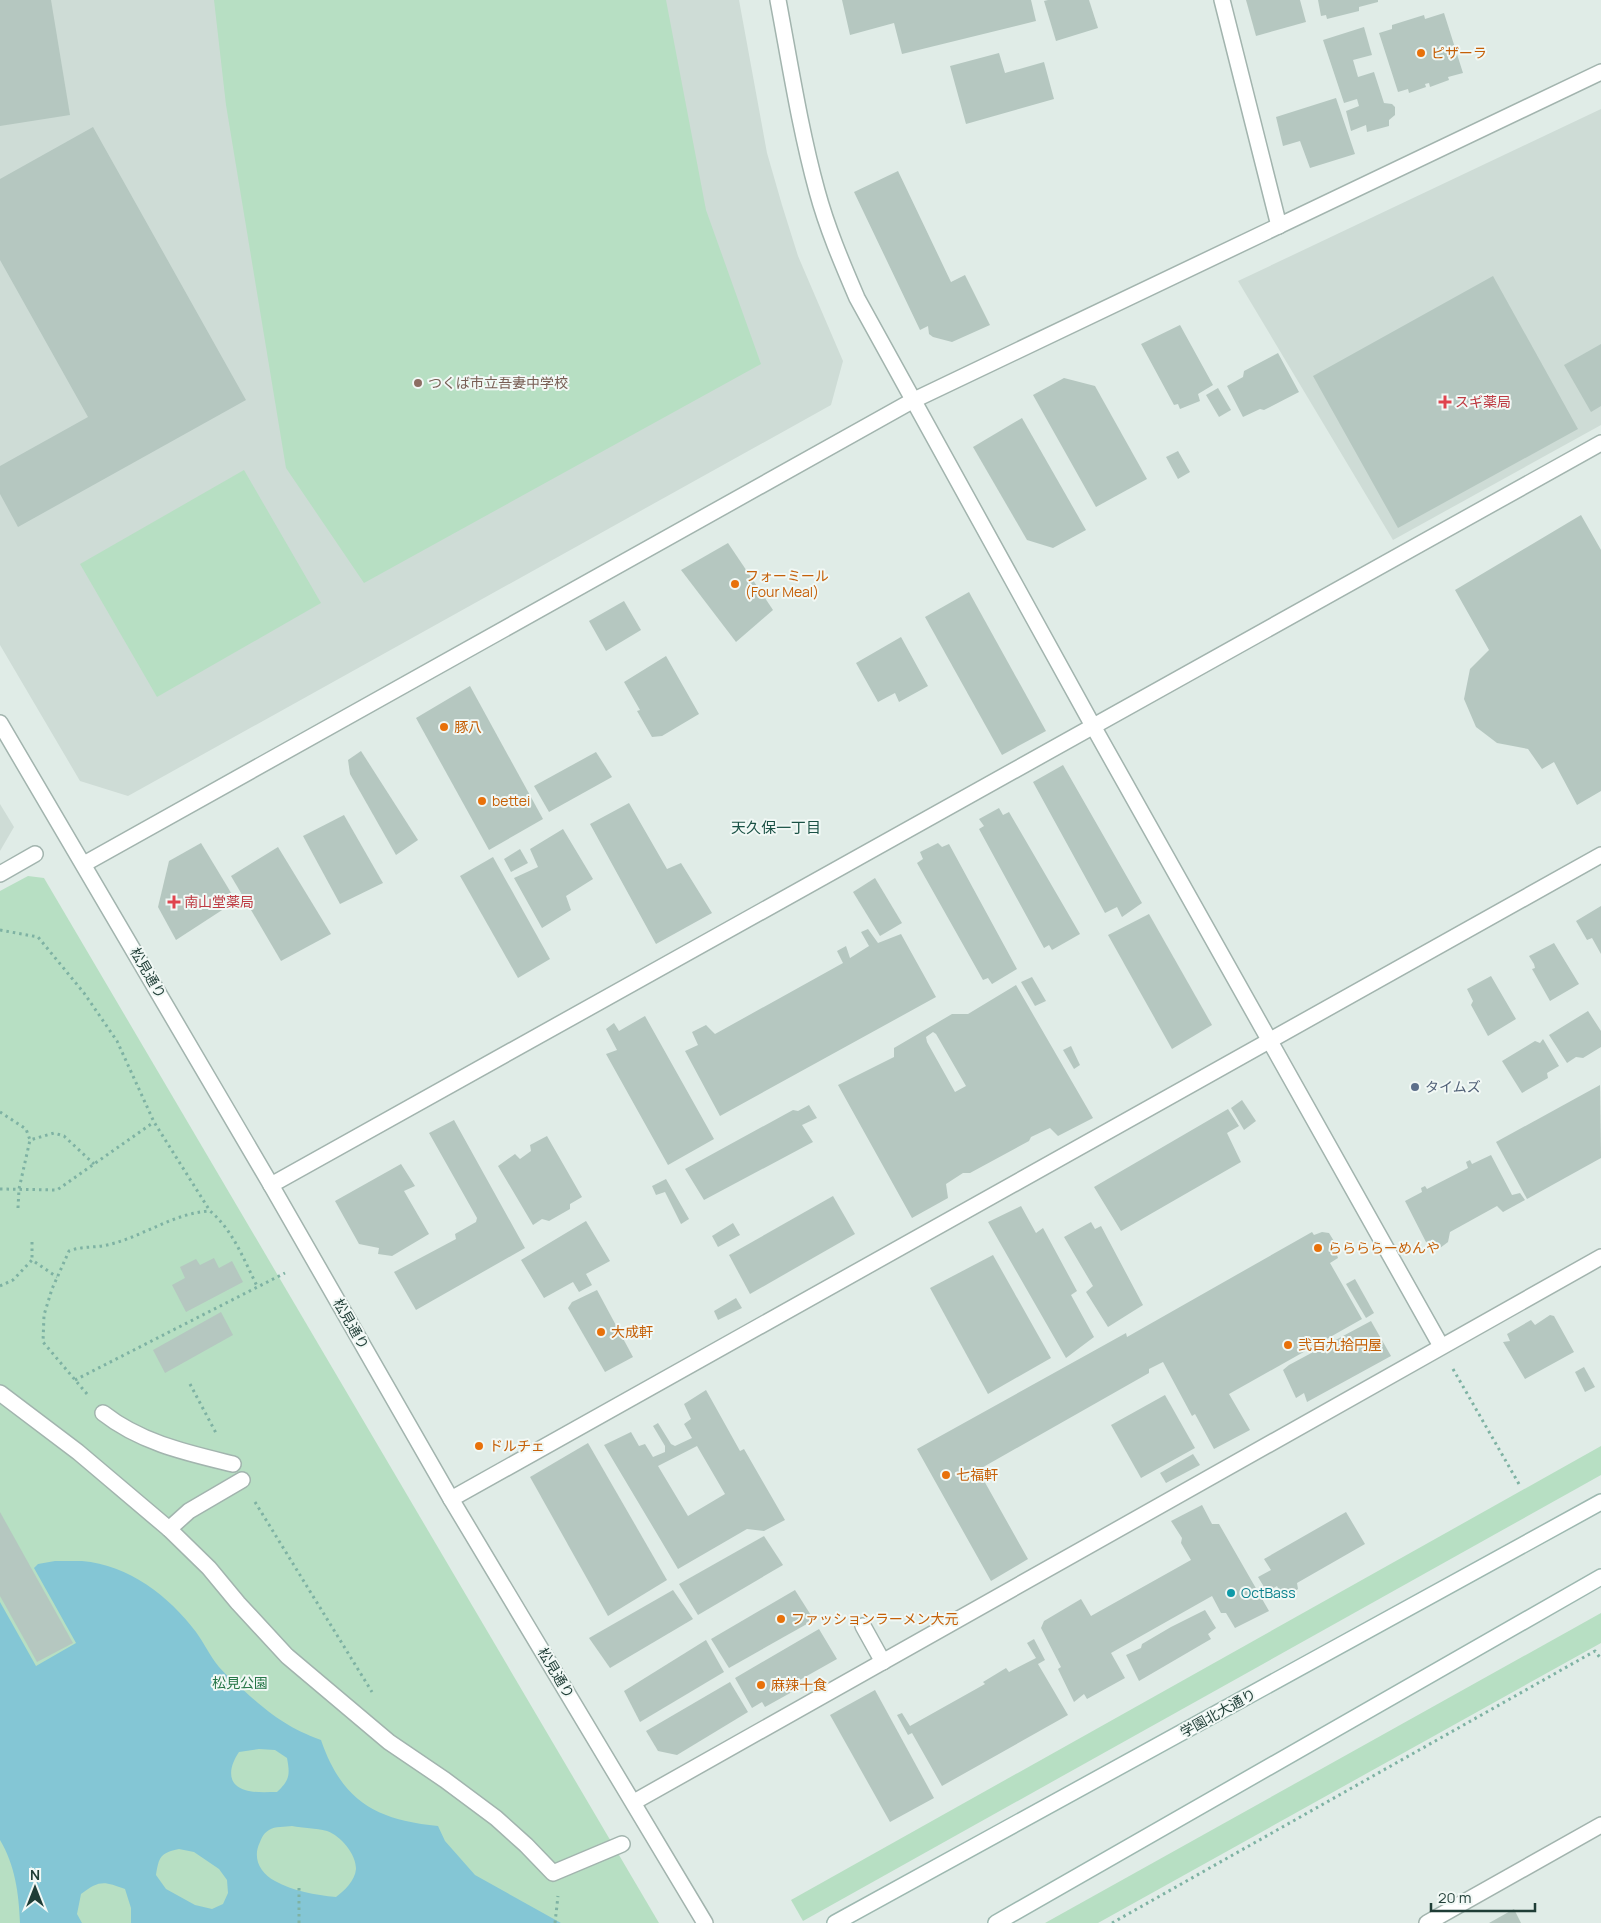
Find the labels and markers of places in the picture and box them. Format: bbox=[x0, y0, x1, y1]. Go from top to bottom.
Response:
place label: ピザーラ bbox=[1431, 43, 1487, 62]
marker: ピザーラ bbox=[1415, 47, 1427, 59]
place label: つくば市立吾妻中学校 bbox=[428, 373, 568, 392]
marker: つくば市立吾妻中学校 bbox=[412, 377, 424, 389]
place label: スギ薬局 bbox=[1455, 392, 1511, 411]
marker: スギ薬局 bbox=[1439, 396, 1451, 408]
place label: フォーミール (Four Meal) bbox=[745, 566, 829, 601]
marker: フォーミール (Four Meal) bbox=[729, 578, 741, 590]
place label: 豚八 bbox=[454, 717, 482, 736]
marker: 豚八 bbox=[438, 721, 450, 733]
place label: bettei bbox=[492, 791, 530, 810]
marker: bettei bbox=[476, 795, 488, 807]
place label: 南山堂薬局 bbox=[184, 892, 254, 911]
marker: 南山堂薬局 bbox=[168, 896, 180, 908]
place label: タイムズ bbox=[1425, 1077, 1481, 1096]
marker: タイムズ bbox=[1409, 1081, 1421, 1093]
place label: ららららーめんや bbox=[1328, 1238, 1440, 1257]
marker: ららららーめんや bbox=[1312, 1242, 1324, 1254]
place label: 大成軒 bbox=[611, 1322, 653, 1341]
marker: 大成軒 bbox=[595, 1326, 607, 1338]
place label: 弐百九拾円屋 bbox=[1298, 1335, 1382, 1354]
marker: 弐百九拾円屋 bbox=[1282, 1339, 1294, 1351]
place label: ドルチェ bbox=[489, 1436, 545, 1455]
marker: ドルチェ bbox=[473, 1440, 485, 1452]
place label: 七福軒 bbox=[956, 1465, 998, 1484]
marker: 七福軒 bbox=[940, 1469, 952, 1481]
place label: OctBass bbox=[1241, 1583, 1296, 1602]
marker: OctBass bbox=[1225, 1587, 1237, 1599]
place label: ファッションラーメン大元 bbox=[791, 1609, 958, 1628]
marker: ファッションラーメン大元 bbox=[775, 1613, 787, 1625]
place label: 麻辣十食 bbox=[771, 1675, 827, 1694]
marker: 麻辣十食 bbox=[755, 1679, 767, 1691]

